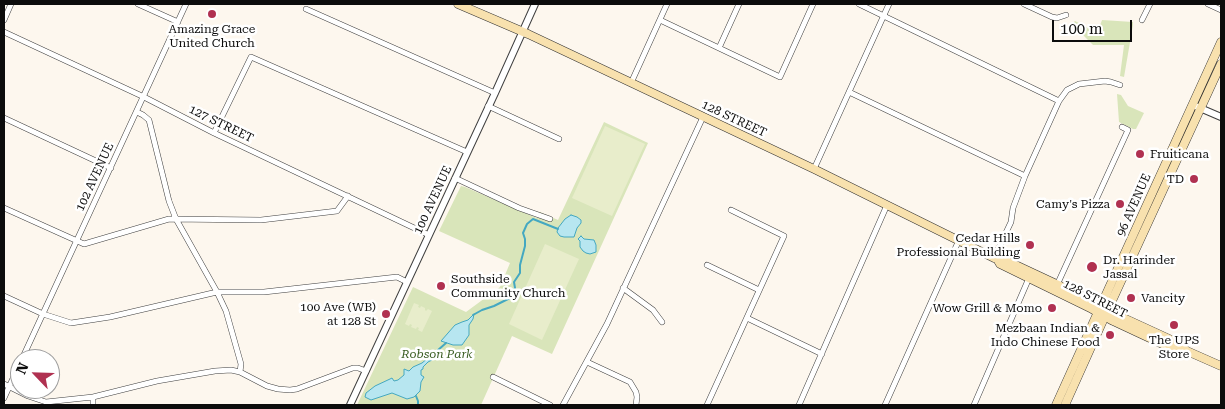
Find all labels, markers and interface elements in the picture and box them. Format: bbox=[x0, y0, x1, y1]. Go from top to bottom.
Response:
marker: Amazing Grace United Church bbox=[206, 8, 218, 20]
scale bar bbox=[1055, 10, 1135, 42]
text: 100 m bbox=[1060, 20, 1103, 38]
place label: Amazing Grace United Church bbox=[169, 22, 255, 50]
street label: 128 STREET bbox=[699, 98, 769, 140]
street label: 127 STREET bbox=[186, 102, 256, 146]
street label: 102 AVENUE bbox=[73, 140, 117, 214]
place label: Fruiticana bbox=[1150, 147, 1209, 161]
marker: Fruiticana bbox=[1134, 148, 1146, 160]
street label: 100 AVENUE bbox=[411, 163, 455, 237]
street label: 96 AVENUE bbox=[1114, 171, 1154, 239]
place label: TD bbox=[1167, 172, 1184, 186]
marker: TD bbox=[1188, 173, 1200, 185]
place label: Camy's Pizza bbox=[1036, 197, 1110, 211]
marker: Camy's Pizza bbox=[1114, 198, 1126, 210]
place label: Cedar Hills Professional Building bbox=[896, 231, 1020, 259]
marker: Cedar Hills Professional Building bbox=[1024, 239, 1036, 251]
place label: Dr. Harinder Jassal bbox=[1103, 253, 1175, 281]
marker: Dr. Harinder Jassal bbox=[1085, 260, 1099, 274]
place label: Southside Community Church bbox=[451, 272, 566, 300]
street label: 128 STREET bbox=[1060, 277, 1130, 321]
marker: Southside Community Church bbox=[435, 280, 447, 292]
place label: Vancity bbox=[1141, 291, 1185, 305]
marker: Vancity bbox=[1125, 292, 1137, 304]
place label: 100 Ave (WB) at 128 St bbox=[300, 300, 376, 328]
place label: Wow Grill & Momo bbox=[933, 301, 1042, 315]
marker: Wow Grill & Momo bbox=[1046, 302, 1058, 314]
marker: 100 Ave (WB) at 128 St bbox=[380, 308, 392, 320]
marker: The UPS Store bbox=[1168, 319, 1180, 331]
place label: Mezbaan Indian & Indo Chinese Food bbox=[991, 321, 1100, 349]
marker: Mezbaan Indian & Indo Chinese Food bbox=[1104, 329, 1116, 341]
place label: The UPS Store bbox=[1149, 333, 1199, 361]
park label: Robson Park bbox=[401, 347, 473, 361]
north arrow bbox=[10, 349, 60, 399]
text: N bbox=[13, 360, 32, 376]

